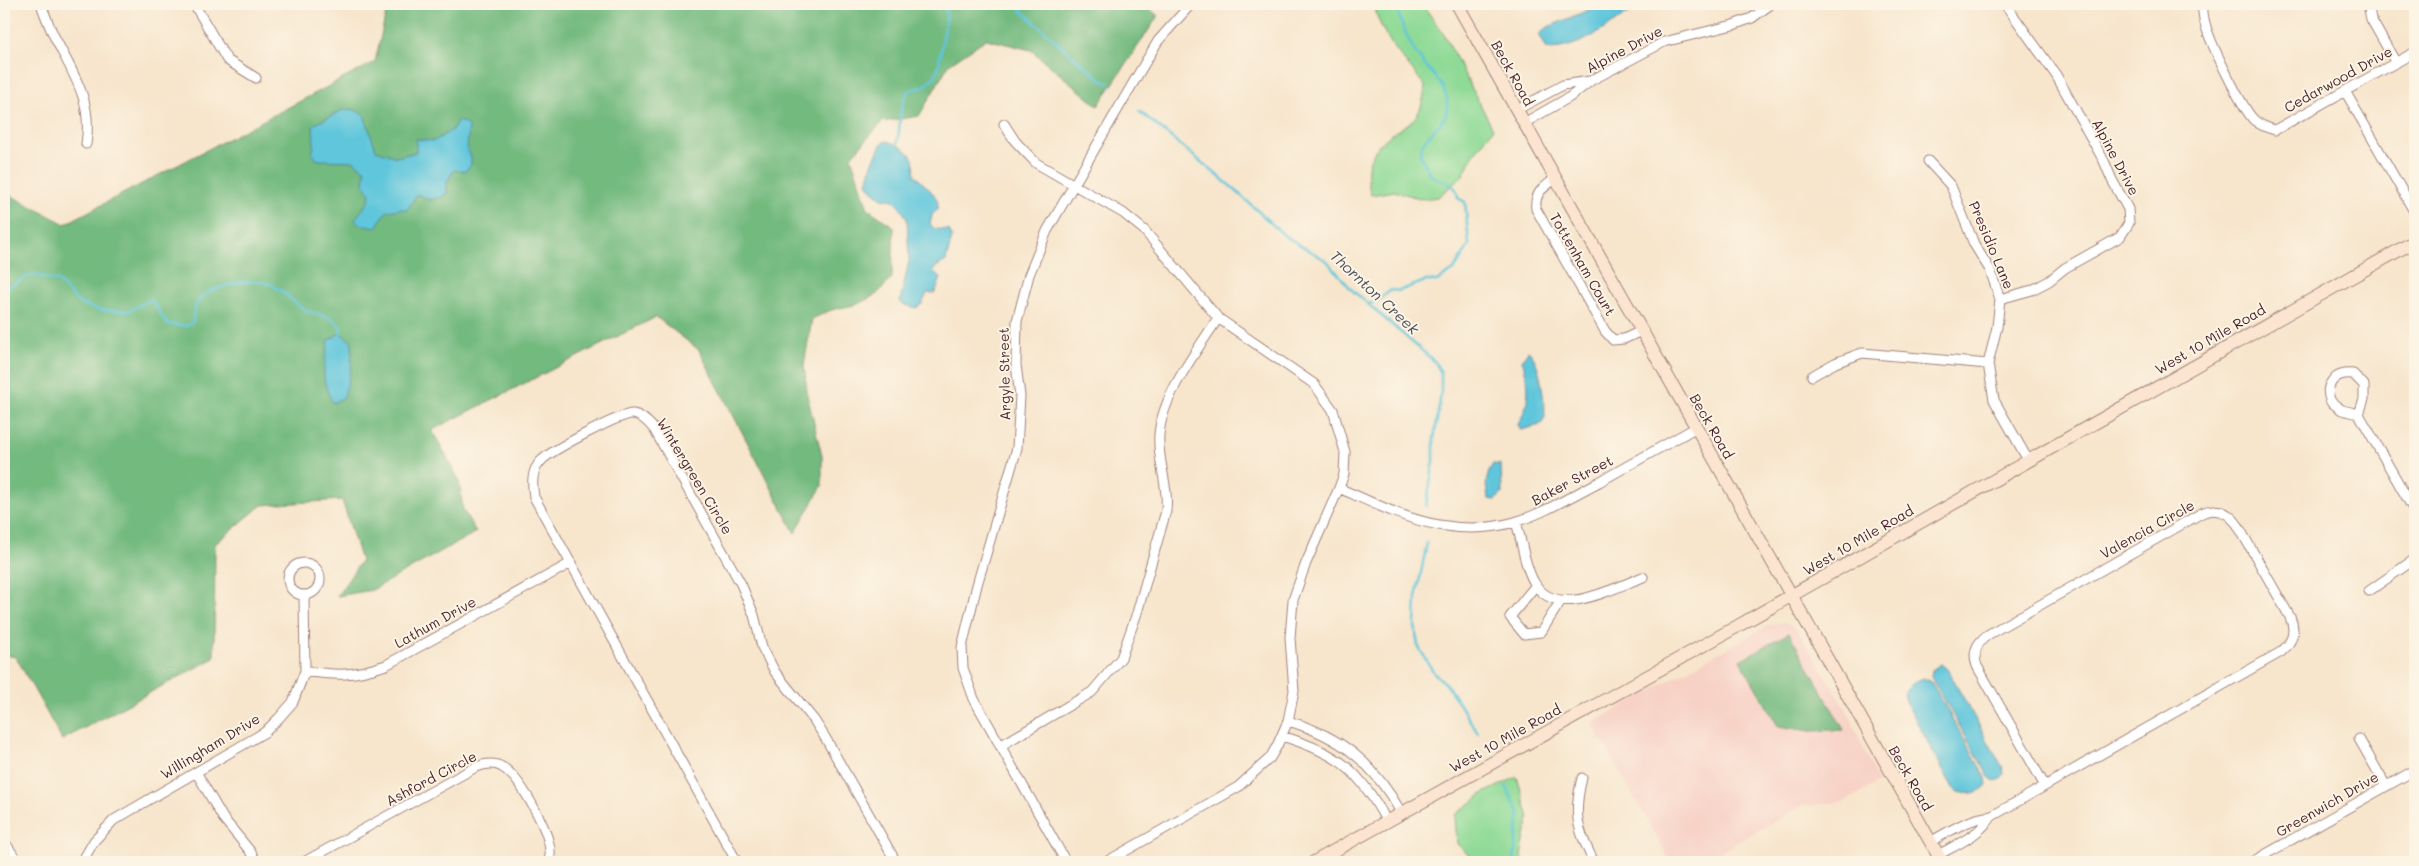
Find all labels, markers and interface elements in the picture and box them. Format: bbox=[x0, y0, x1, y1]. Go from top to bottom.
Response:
street label: Alpine Drive bbox=[1582, 21, 1666, 77]
street label: Beck Road bbox=[1487, 37, 1539, 109]
street label: Cedarwood Drive bbox=[2280, 41, 2396, 117]
street label: Alpine Drive bbox=[2088, 115, 2144, 199]
street label: Presidio Lane bbox=[1965, 198, 2019, 292]
street label: Tottenham Court bbox=[1546, 209, 1620, 319]
water label: Thornton Creek bbox=[1326, 245, 1425, 339]
street label: West 10 Mile Road bbox=[2151, 300, 2269, 378]
street label: Argyle Street bbox=[994, 327, 1014, 421]
street label: Beck Road bbox=[1686, 390, 1738, 462]
street label: Wintergreen Circle bbox=[653, 414, 737, 538]
street label: Baker Street bbox=[1528, 451, 1616, 509]
street label: Valencia Circle bbox=[2096, 495, 2198, 563]
street label: West 10 Mile Road bbox=[1799, 501, 1917, 579]
street label: Lathum Drive bbox=[391, 592, 479, 652]
street label: West 10 Mile Road bbox=[1446, 699, 1564, 777]
street label: Willingham Drive bbox=[157, 709, 263, 783]
street label: Beck Road bbox=[1885, 742, 1937, 814]
street label: Ashford Circle bbox=[382, 746, 480, 810]
street label: Greenwich Drive bbox=[2272, 767, 2382, 841]

